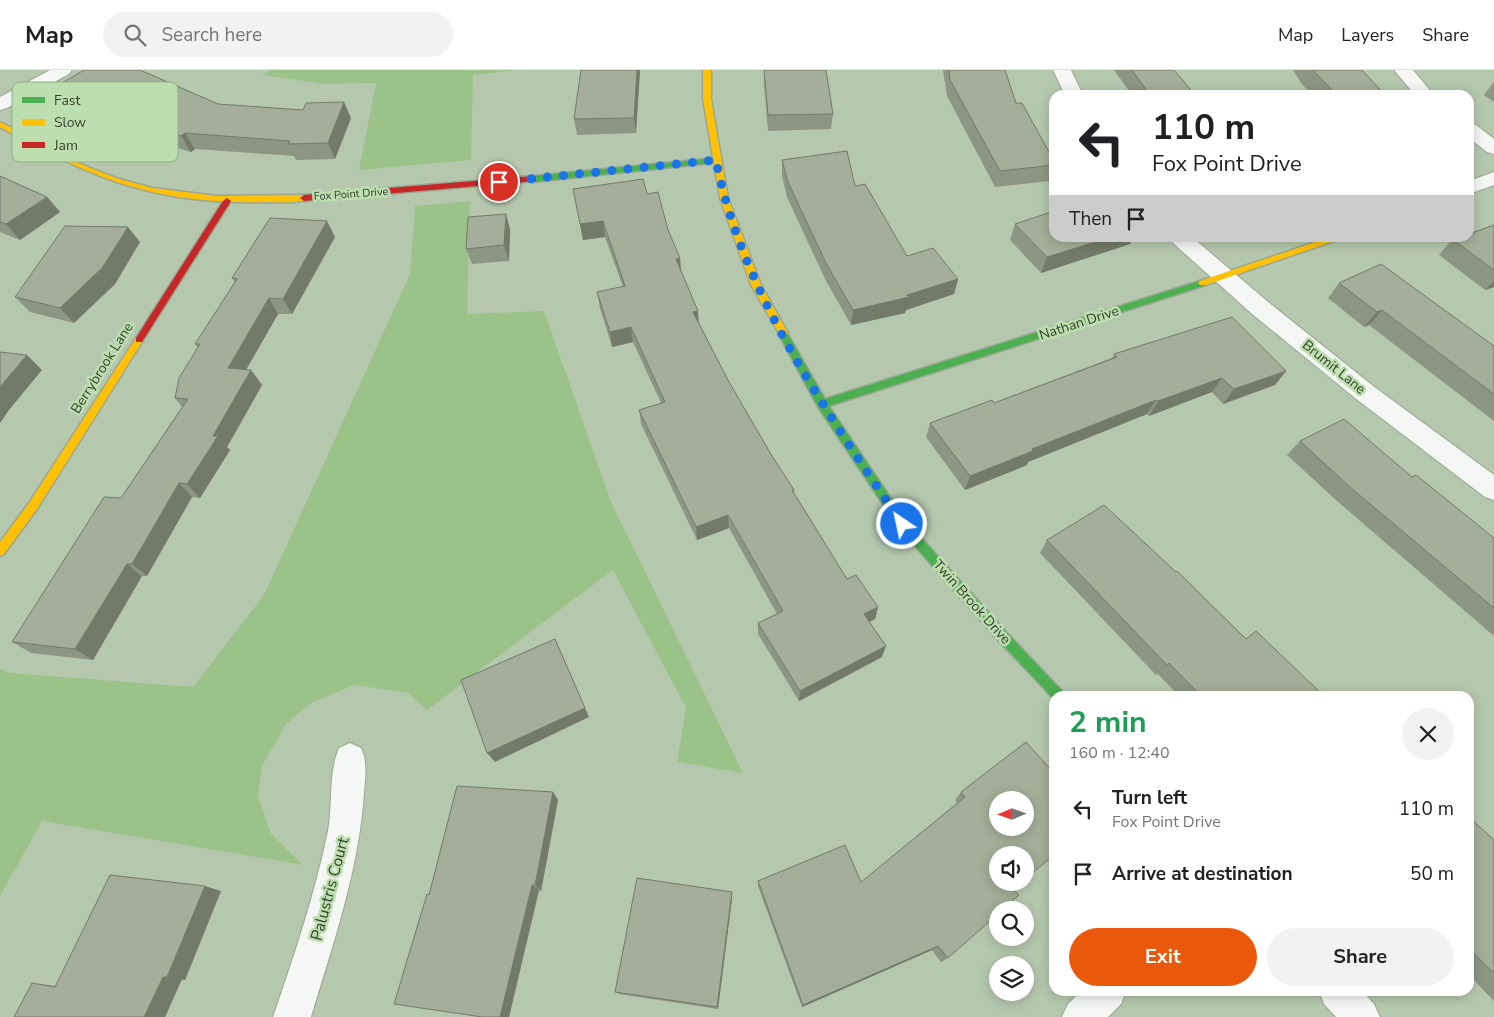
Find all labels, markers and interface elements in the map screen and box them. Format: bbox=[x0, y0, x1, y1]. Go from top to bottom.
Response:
search box bbox=[103, 12, 453, 57]
text: Map bbox=[25, 19, 73, 51]
icon: search bbox=[121, 21, 149, 49]
text: Search here bbox=[161, 22, 262, 48]
text: Map bbox=[1278, 23, 1313, 47]
text: Layers bbox=[1341, 23, 1394, 47]
text: Share bbox=[1422, 23, 1469, 47]
legend bbox=[12, 82, 178, 162]
text: Fast bbox=[54, 91, 80, 110]
text: 110 m bbox=[1152, 104, 1255, 151]
icon: left bbox=[1069, 110, 1134, 175]
text: Slow bbox=[54, 113, 86, 132]
text: Jam bbox=[53, 136, 78, 155]
text: Fox Point Drive bbox=[1152, 149, 1302, 179]
pin bbox=[478, 161, 520, 203]
icon: arrive bbox=[485, 168, 513, 196]
street label: Fox Point Drive bbox=[313, 184, 389, 204]
icon: arrive bbox=[1122, 205, 1150, 233]
text: Then bbox=[1069, 206, 1112, 232]
street label: Nathan Drive bbox=[1037, 301, 1121, 345]
street label: Berrybrook Lane bbox=[66, 319, 138, 417]
street label: Brumit Lane bbox=[1298, 336, 1370, 398]
position arrow bbox=[875, 497, 927, 549]
street label: Twin Brook Drive bbox=[929, 556, 1015, 648]
text: 2 min bbox=[1069, 702, 1147, 743]
button: close bbox=[1402, 708, 1454, 760]
text: 160 m · 12:40 bbox=[1069, 742, 1170, 764]
text: Turn left bbox=[1112, 785, 1187, 811]
north arrow bbox=[989, 791, 1034, 836]
map controls bbox=[989, 791, 1034, 1001]
icon: left bbox=[1069, 795, 1097, 823]
text: 110 m bbox=[1399, 796, 1454, 822]
text: Fox Point Drive bbox=[1112, 811, 1221, 833]
street label: Palustris Court bbox=[306, 834, 354, 943]
button: sound bbox=[989, 846, 1034, 891]
icon: arrive bbox=[1069, 860, 1097, 888]
text: Arrive at destination bbox=[1112, 861, 1293, 887]
text: 50 m bbox=[1410, 861, 1454, 887]
button: search bbox=[989, 901, 1034, 946]
button: Exit bbox=[1069, 928, 1257, 986]
button: Share bbox=[1267, 928, 1454, 986]
button: layers bbox=[989, 956, 1034, 1001]

